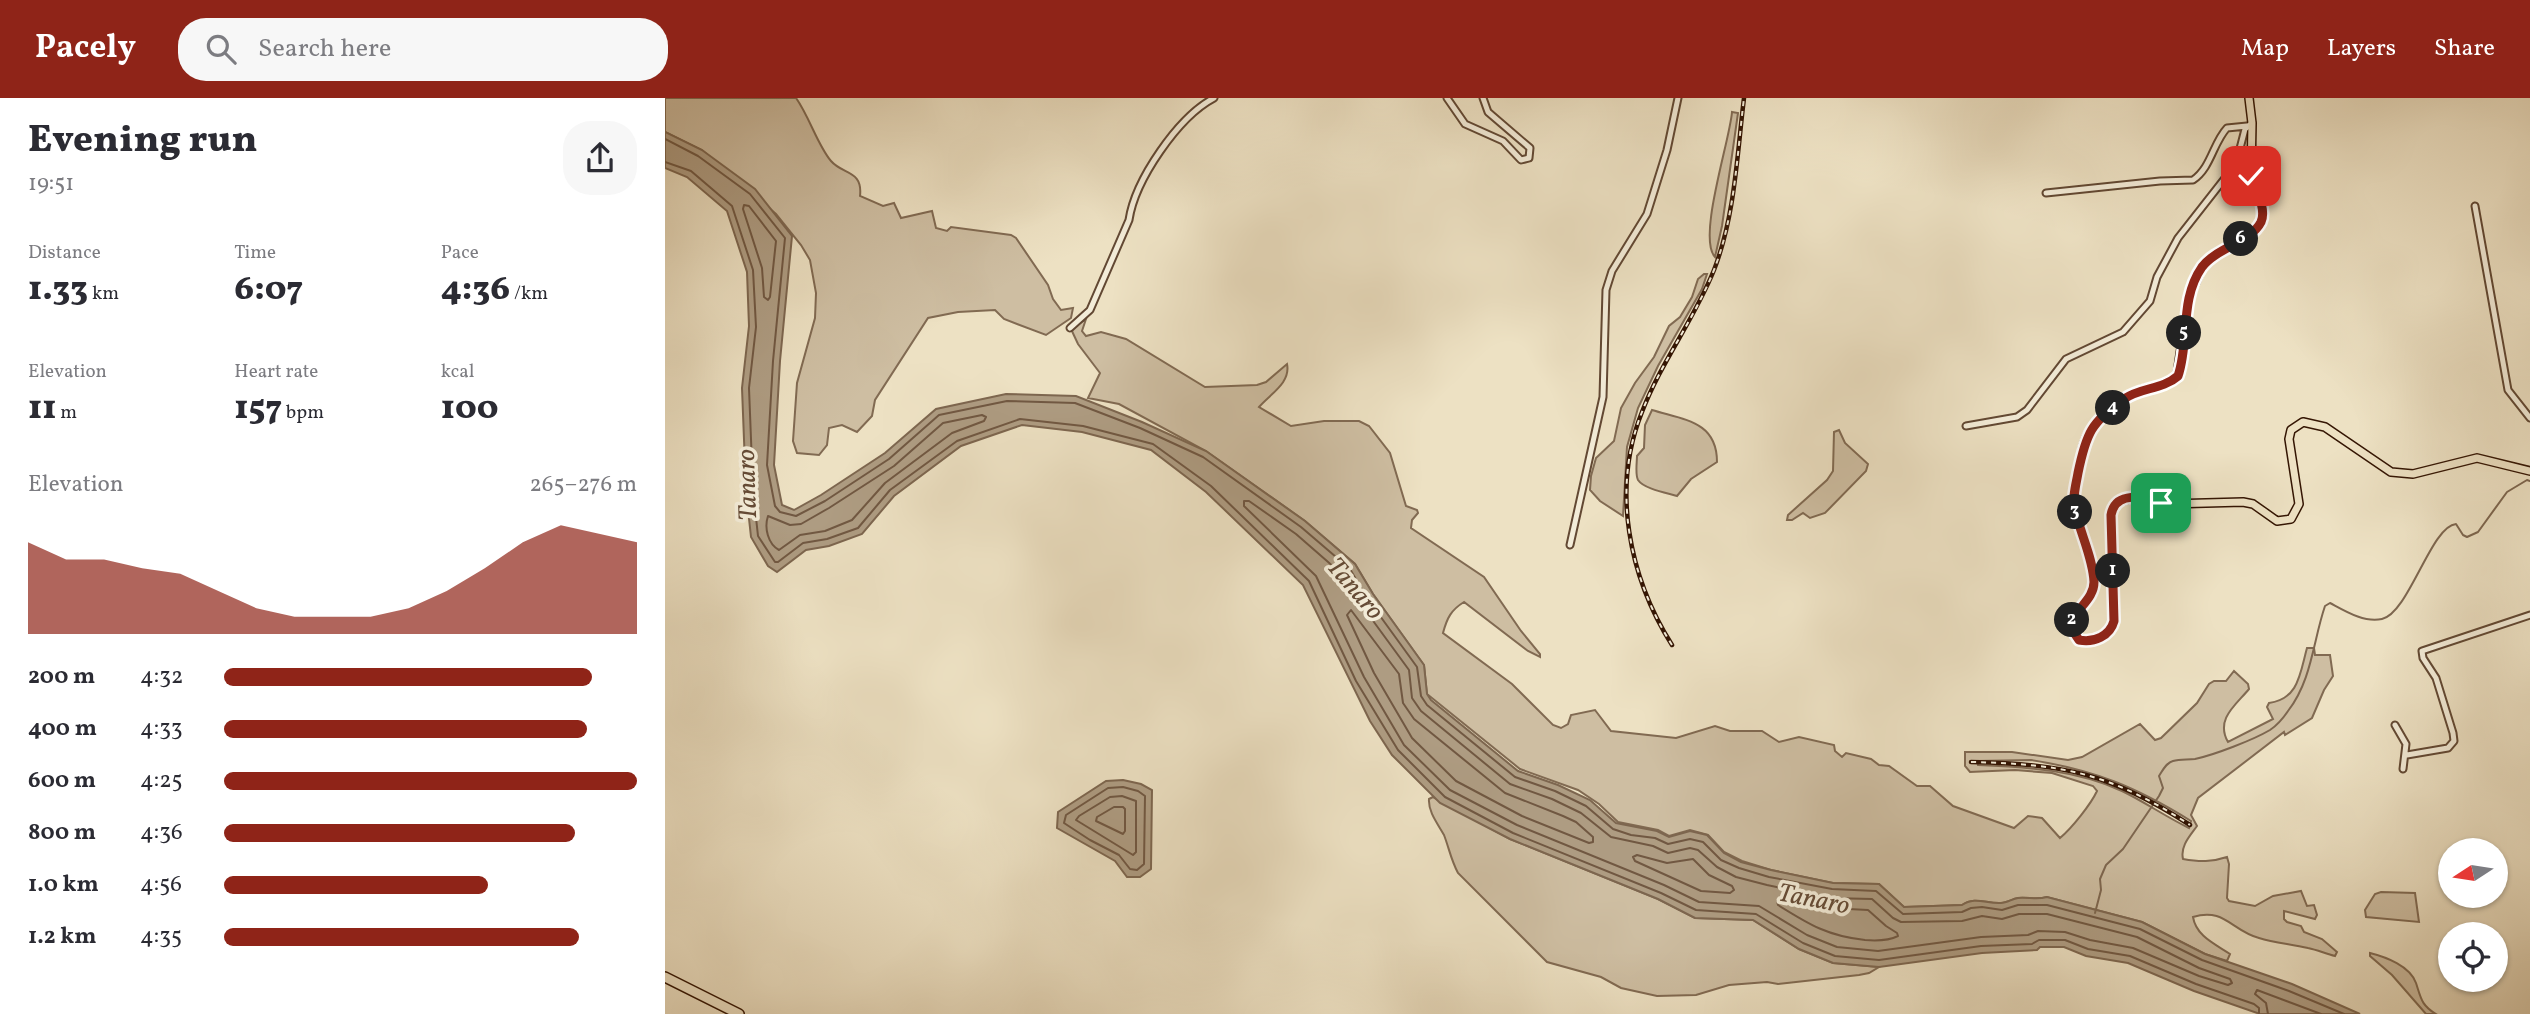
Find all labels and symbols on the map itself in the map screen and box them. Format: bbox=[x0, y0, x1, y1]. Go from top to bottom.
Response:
pin bbox=[2221, 146, 2281, 206]
pin: 6 bbox=[2223, 222, 2259, 256]
pin: 5 bbox=[2167, 316, 2201, 350]
pin: 4 bbox=[2095, 390, 2131, 426]
water label: Tanaro bbox=[729, 448, 767, 521]
pin bbox=[2131, 473, 2191, 533]
pin: 3 bbox=[2057, 494, 2093, 530]
water label: Tanaro bbox=[1317, 550, 1392, 628]
pin: 1 bbox=[2095, 554, 2131, 588]
pin: 2 bbox=[2055, 602, 2089, 638]
north arrow bbox=[2438, 838, 2508, 908]
water label: Tanaro bbox=[1775, 875, 1852, 925]

